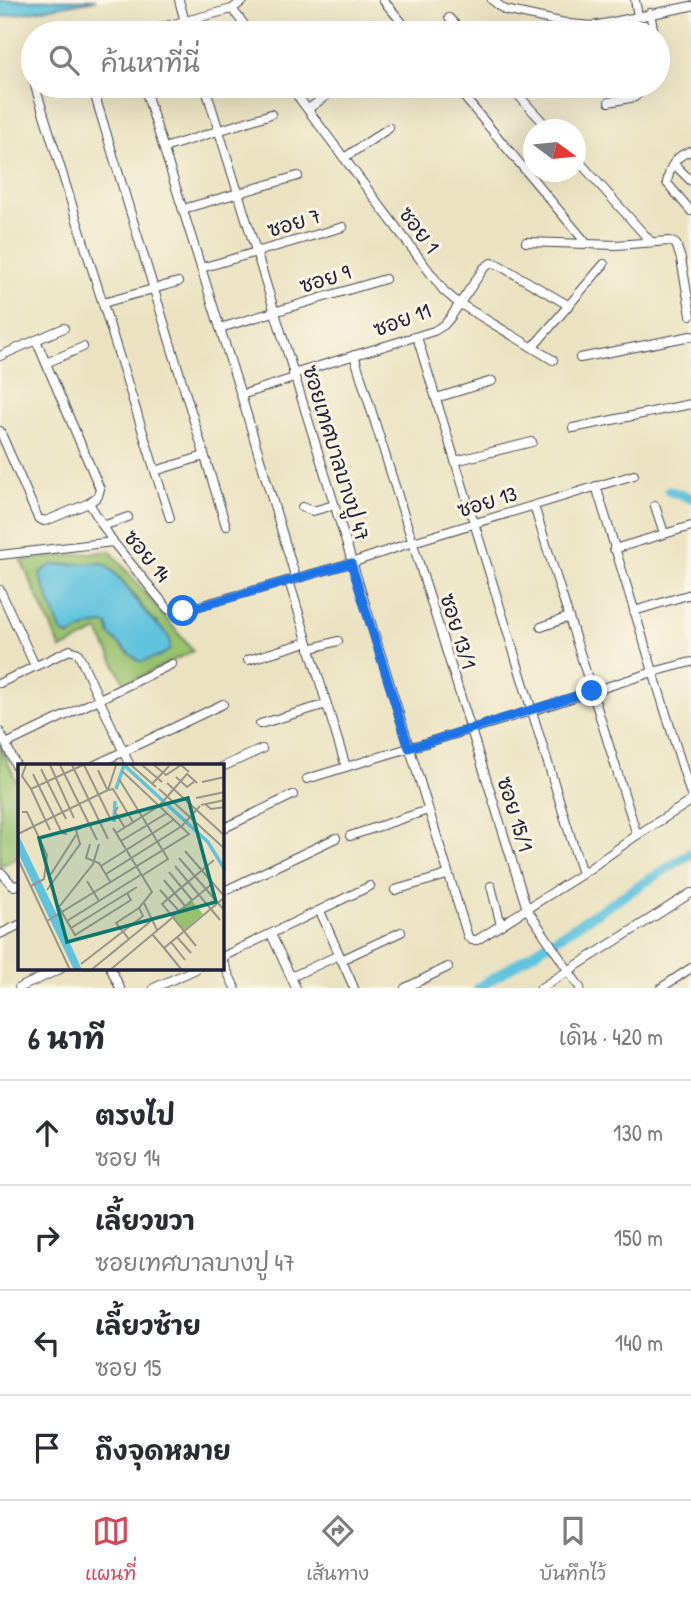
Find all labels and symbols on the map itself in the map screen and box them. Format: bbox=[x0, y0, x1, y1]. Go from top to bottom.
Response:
north arrow bbox=[523, 119, 586, 182]
street label: ซอย 1 bbox=[392, 200, 447, 259]
street label: ซอย 7 bbox=[264, 201, 324, 244]
street label: ซอย 9 bbox=[296, 257, 354, 300]
street label: ซอย 11 bbox=[369, 296, 435, 343]
street label: ซอยเทศบาลบางปู 47 bbox=[294, 362, 377, 545]
street label: ซอย 13 bbox=[453, 479, 520, 524]
street label: ซอย 14 bbox=[117, 523, 177, 588]
street label: ซอย 13/1 bbox=[433, 590, 484, 672]
route start bbox=[167, 595, 198, 626]
route end bbox=[576, 675, 607, 706]
inset map bbox=[18, 764, 224, 970]
street label: ซอย 15/1 bbox=[490, 773, 541, 855]

